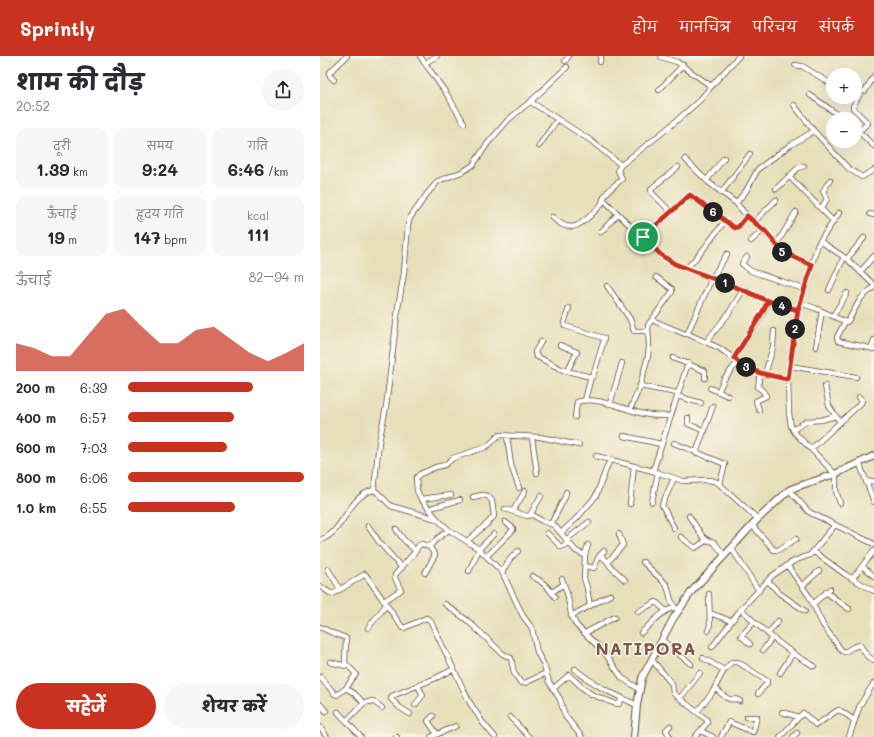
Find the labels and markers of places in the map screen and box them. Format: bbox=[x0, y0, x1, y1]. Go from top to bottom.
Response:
pin: 6 bbox=[703, 202, 723, 222]
pin bbox=[626, 220, 660, 254]
pin: 5 bbox=[772, 242, 792, 262]
pin: 1 bbox=[715, 273, 735, 293]
pin: 4 bbox=[772, 296, 792, 316]
pin: 2 bbox=[785, 319, 805, 339]
pin: 3 bbox=[736, 357, 756, 377]

